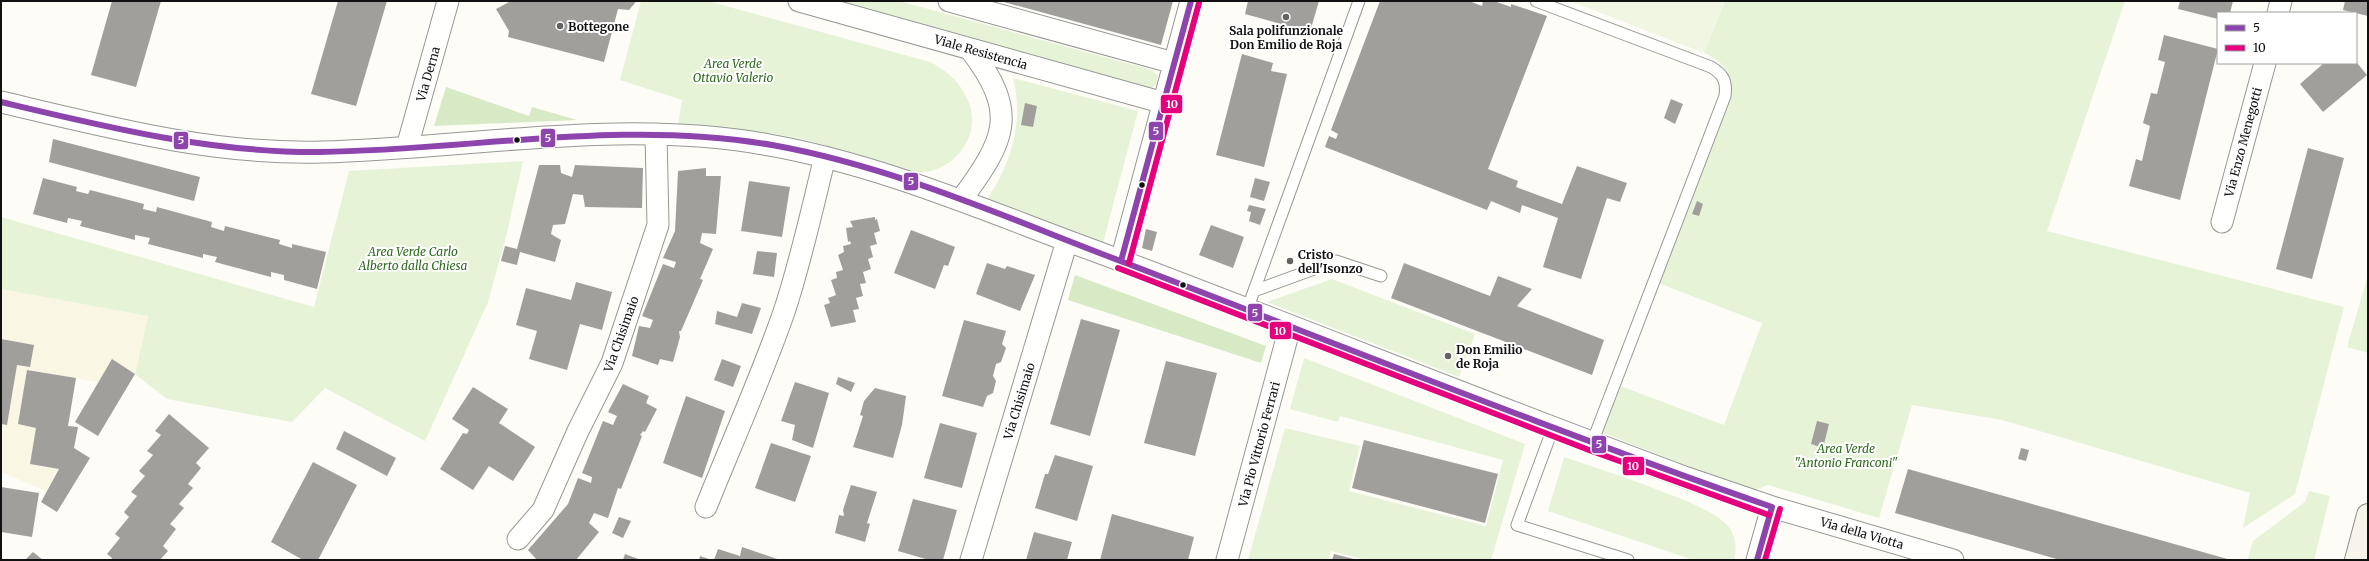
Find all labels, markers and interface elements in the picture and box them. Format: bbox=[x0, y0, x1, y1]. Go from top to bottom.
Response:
marker: Sala polifunzionale Don Emilio de Roja bbox=[1281, 12, 1291, 22]
legend bbox=[2217, 12, 2357, 64]
place label: Bottegone bbox=[568, 19, 630, 34]
text: 5 bbox=[2253, 20, 2260, 35]
marker: Bottegone bbox=[555, 21, 565, 31]
place label: Sala polifunzionale Don Emilio de Roja bbox=[1229, 23, 1344, 52]
street label: Viale Resistencia bbox=[932, 31, 1030, 73]
text: 10 bbox=[2253, 40, 2266, 55]
street label: Via Derna bbox=[413, 44, 443, 104]
park label: Area Verde Ottavio Valerio bbox=[693, 56, 773, 85]
street label: Via Enzo Menegotti bbox=[2221, 85, 2265, 199]
line badge: 10 bbox=[1160, 94, 1183, 114]
text: 10 bbox=[1166, 97, 1178, 111]
line badge: 5 bbox=[1148, 121, 1164, 141]
text: 5 bbox=[1153, 124, 1159, 138]
line badge: 5 bbox=[540, 128, 556, 148]
line badge: 5 bbox=[173, 131, 189, 150]
text: 5 bbox=[545, 131, 551, 145]
text: 5 bbox=[178, 133, 184, 147]
unlabelled marker bbox=[512, 135, 522, 145]
line badge: 5 bbox=[903, 172, 919, 191]
text: 5 bbox=[908, 174, 914, 188]
unlabelled marker bbox=[1137, 180, 1147, 190]
park label: Area Verde Carlo Alberto dalla Chiesa bbox=[358, 244, 468, 273]
place label: Cristo dell'Isonzo bbox=[1298, 247, 1363, 276]
marker: Cristo dell'Isonzo bbox=[1285, 256, 1295, 266]
unlabelled marker bbox=[1178, 280, 1188, 290]
street label: Via Chisimaio bbox=[600, 294, 642, 375]
line badge: 5 bbox=[1247, 303, 1263, 322]
text: 5 bbox=[1252, 306, 1258, 320]
line badge: 10 bbox=[1269, 321, 1292, 340]
text: 10 bbox=[1274, 324, 1286, 338]
place label: Don Emilio de Roja bbox=[1456, 342, 1523, 371]
marker: Don Emilio de Roja bbox=[1443, 351, 1453, 361]
street label: Via Chisimaio bbox=[1000, 361, 1038, 442]
street label: Via Pio Vittorio Ferrari bbox=[1235, 380, 1283, 509]
line badge: 5 bbox=[1591, 435, 1607, 454]
text: 5 bbox=[1596, 437, 1602, 451]
park label: Area Verde "Antonio Franconi" bbox=[1794, 441, 1898, 470]
line badge: 10 bbox=[1622, 456, 1645, 476]
text: 10 bbox=[1627, 459, 1639, 473]
street label: Via della Viotta bbox=[1818, 514, 1906, 552]

